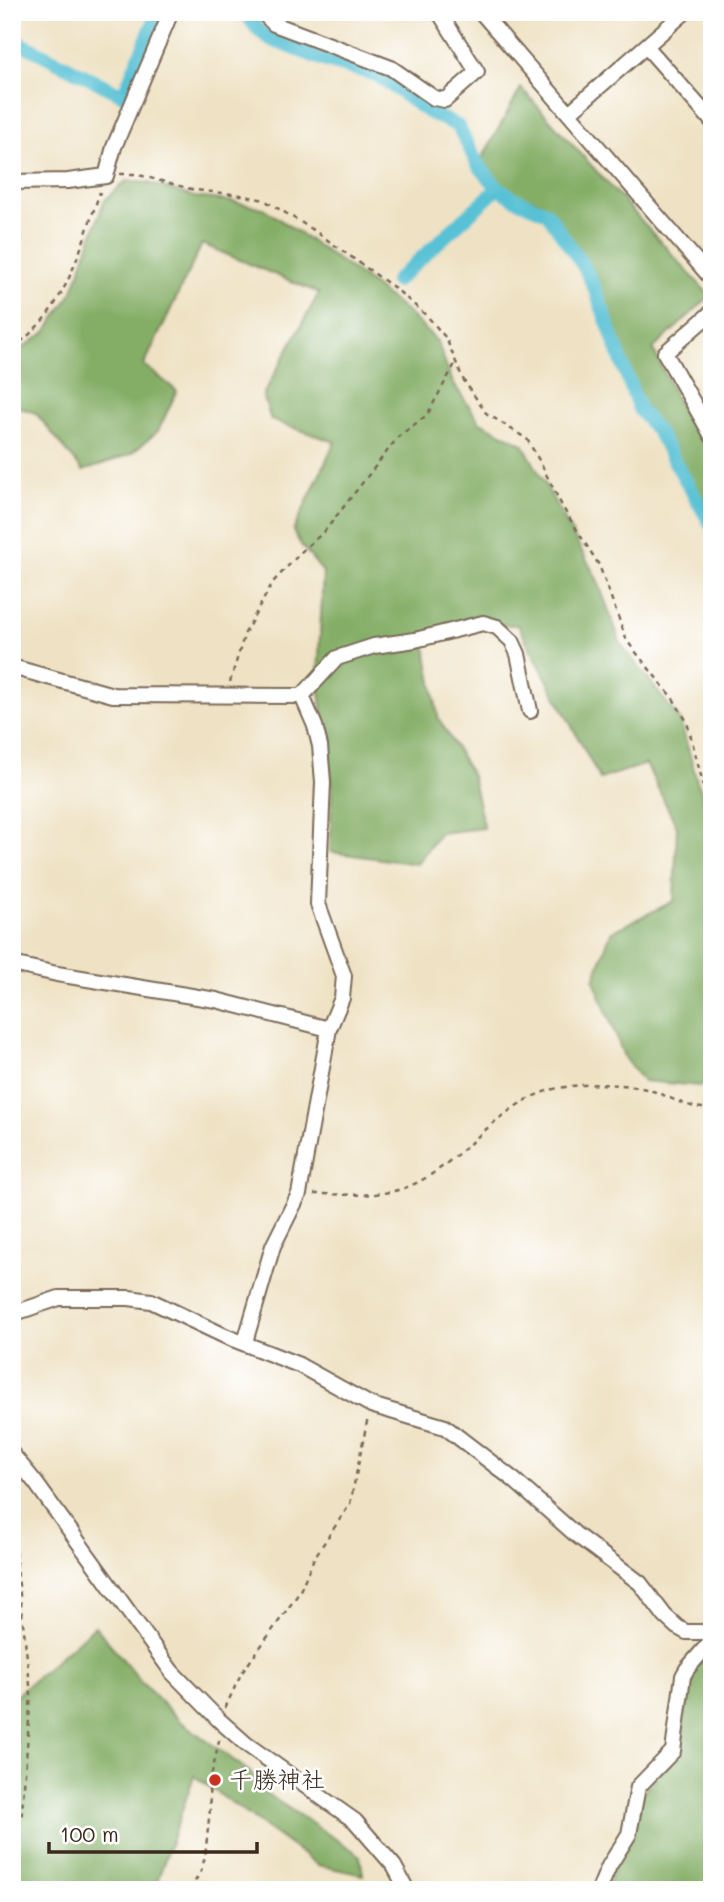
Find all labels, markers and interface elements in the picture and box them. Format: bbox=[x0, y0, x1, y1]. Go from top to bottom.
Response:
place label: 千勝神社 bbox=[229, 1763, 325, 1794]
marker: 千勝神社 bbox=[207, 1772, 223, 1788]
scale bar bbox=[49, 1811, 257, 1855]
text: 100 m bbox=[60, 1820, 119, 1847]

